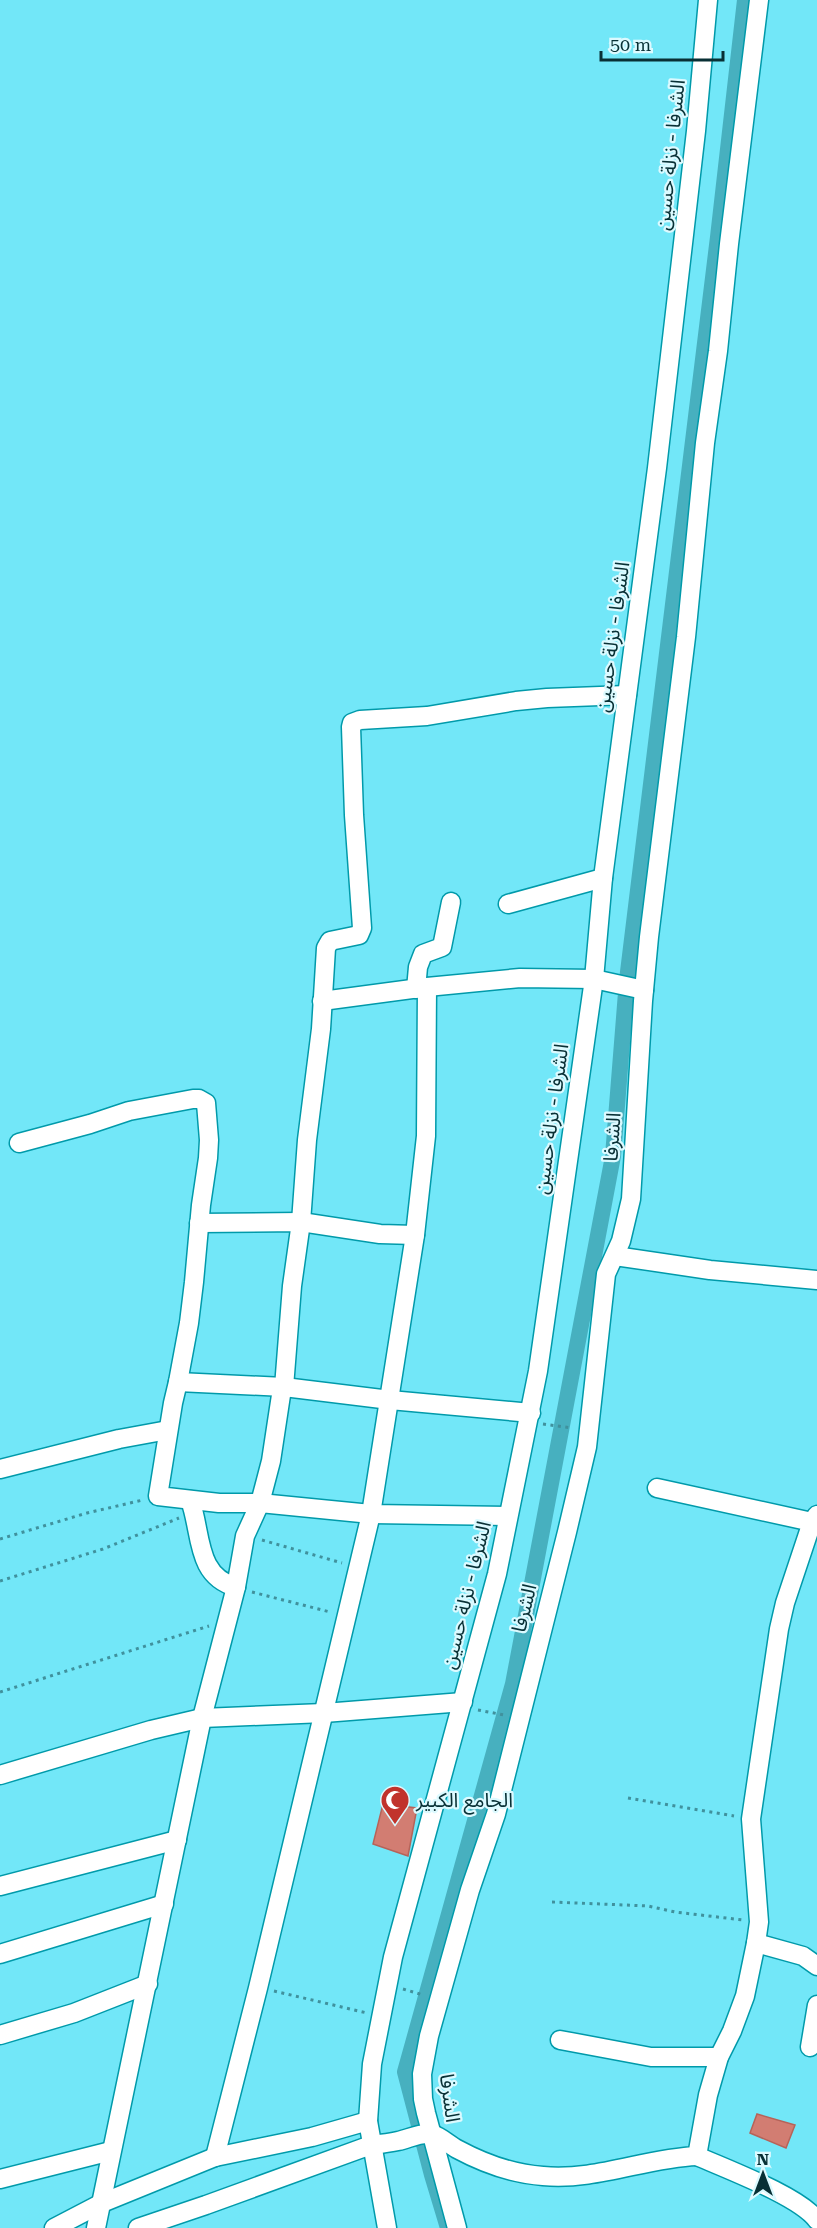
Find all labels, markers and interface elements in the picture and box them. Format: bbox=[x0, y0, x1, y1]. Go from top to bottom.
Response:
scale bar bbox=[601, 24, 722, 62]
text: 50 m bbox=[610, 34, 651, 55]
street label: الشرفا - نزلة حسين bbox=[650, 78, 690, 232]
street label: الشرفا - نزلة حسين bbox=[590, 560, 634, 714]
street label: الشرفا - نزلة حسين bbox=[529, 1042, 573, 1196]
street label: الشرفا bbox=[598, 1112, 626, 1162]
street label: الشرفا - نزلة حسين bbox=[436, 1519, 496, 1671]
street label: الشرفا bbox=[506, 1581, 542, 1635]
mosque icon: الجامع الكبير bbox=[379, 1784, 411, 1826]
place label: الجامع الكبير bbox=[415, 1788, 513, 1815]
street label: الشرفا bbox=[435, 2072, 465, 2124]
north arrow bbox=[733, 2144, 793, 2204]
text: N bbox=[757, 2150, 769, 2169]

